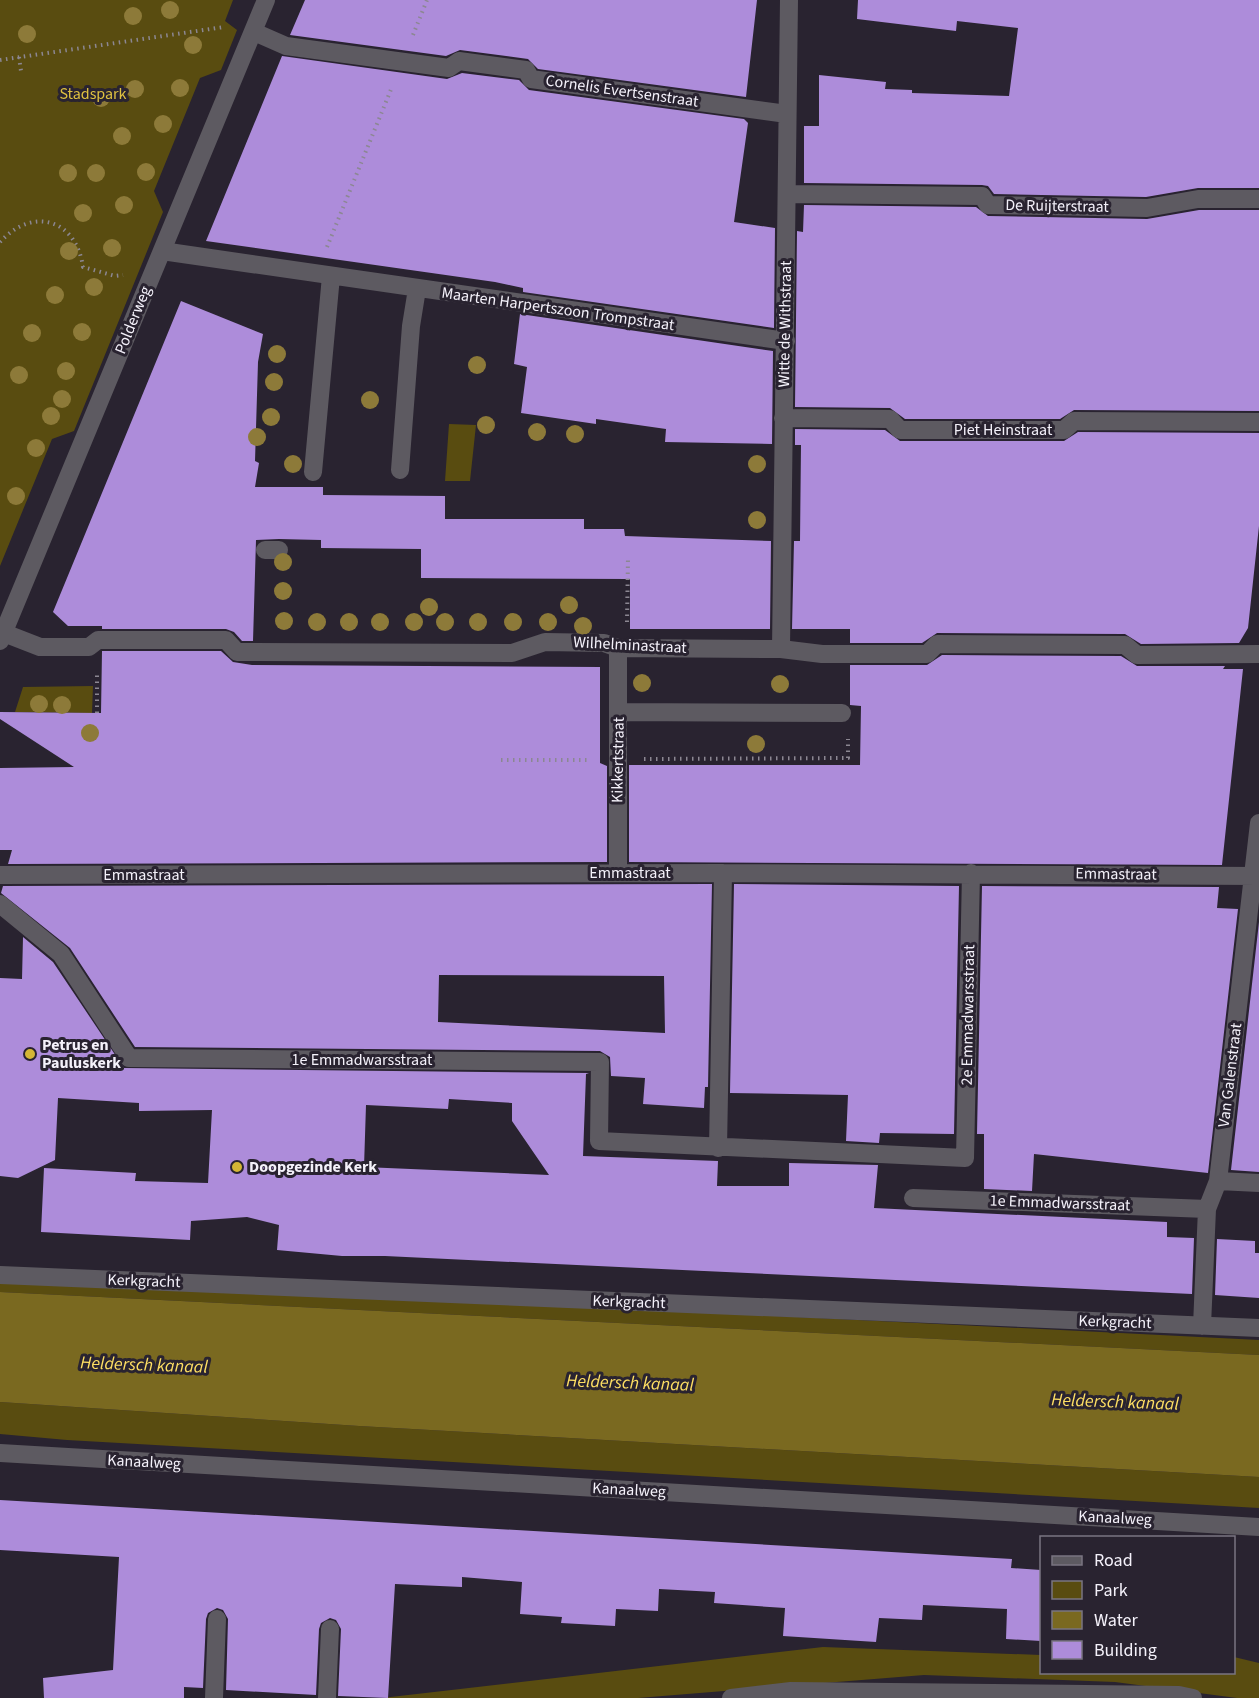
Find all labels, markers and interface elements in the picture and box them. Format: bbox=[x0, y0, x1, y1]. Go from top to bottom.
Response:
street label: Cornelis Evertsenstraat bbox=[544, 69, 700, 113]
park label: Stadspark bbox=[59, 83, 127, 105]
street label: De Ruijterstraat bbox=[1005, 194, 1110, 218]
street label: Witte de Withstraat bbox=[773, 260, 797, 388]
street label: Maarten Harpertszoon Trompstraat bbox=[440, 282, 676, 336]
street label: Polderweg bbox=[109, 283, 157, 357]
street label: Piet Heinstraat bbox=[954, 419, 1053, 441]
street label: Wilhelminastraat bbox=[573, 631, 688, 659]
street label: Kikkertstraat bbox=[606, 716, 630, 803]
street label: Emmastraat bbox=[589, 862, 671, 884]
street label: Emmastraat bbox=[1075, 862, 1157, 886]
street label: Emmastraat bbox=[103, 864, 185, 886]
street label: 2e Emmadwarsstraat bbox=[956, 944, 980, 1086]
street label: Van Galenstraat bbox=[1213, 1021, 1247, 1128]
place label: Petrus en Pauluskerk bbox=[42, 1034, 121, 1074]
marker: Petrus en Pauluskerk bbox=[23, 1047, 37, 1061]
street label: 1e Emmadwarsstraat bbox=[292, 1049, 433, 1071]
place label: Doopgezinde Kerk bbox=[249, 1156, 377, 1178]
marker: Doopgezinde Kerk bbox=[230, 1160, 244, 1174]
street label: 1e Emmadwarsstraat bbox=[989, 1190, 1131, 1216]
street label: Kerkgracht bbox=[107, 1269, 182, 1293]
street label: Kerkgracht bbox=[592, 1290, 667, 1314]
street label: Kerkgracht bbox=[1078, 1310, 1153, 1334]
water label: Heldersch kanaal bbox=[80, 1350, 209, 1380]
water label: Heldersch kanaal bbox=[566, 1368, 695, 1398]
water label: Heldersch kanaal bbox=[1051, 1387, 1180, 1417]
street label: Kanaalweg bbox=[107, 1449, 181, 1475]
street label: Kanaalweg bbox=[592, 1477, 666, 1503]
street label: Kanaalweg bbox=[1078, 1505, 1152, 1531]
legend bbox=[1040, 1536, 1235, 1674]
text: Road bbox=[1094, 1548, 1133, 1573]
text: Park bbox=[1094, 1578, 1128, 1603]
text: Water bbox=[1094, 1608, 1138, 1633]
text: Building bbox=[1094, 1638, 1157, 1663]

